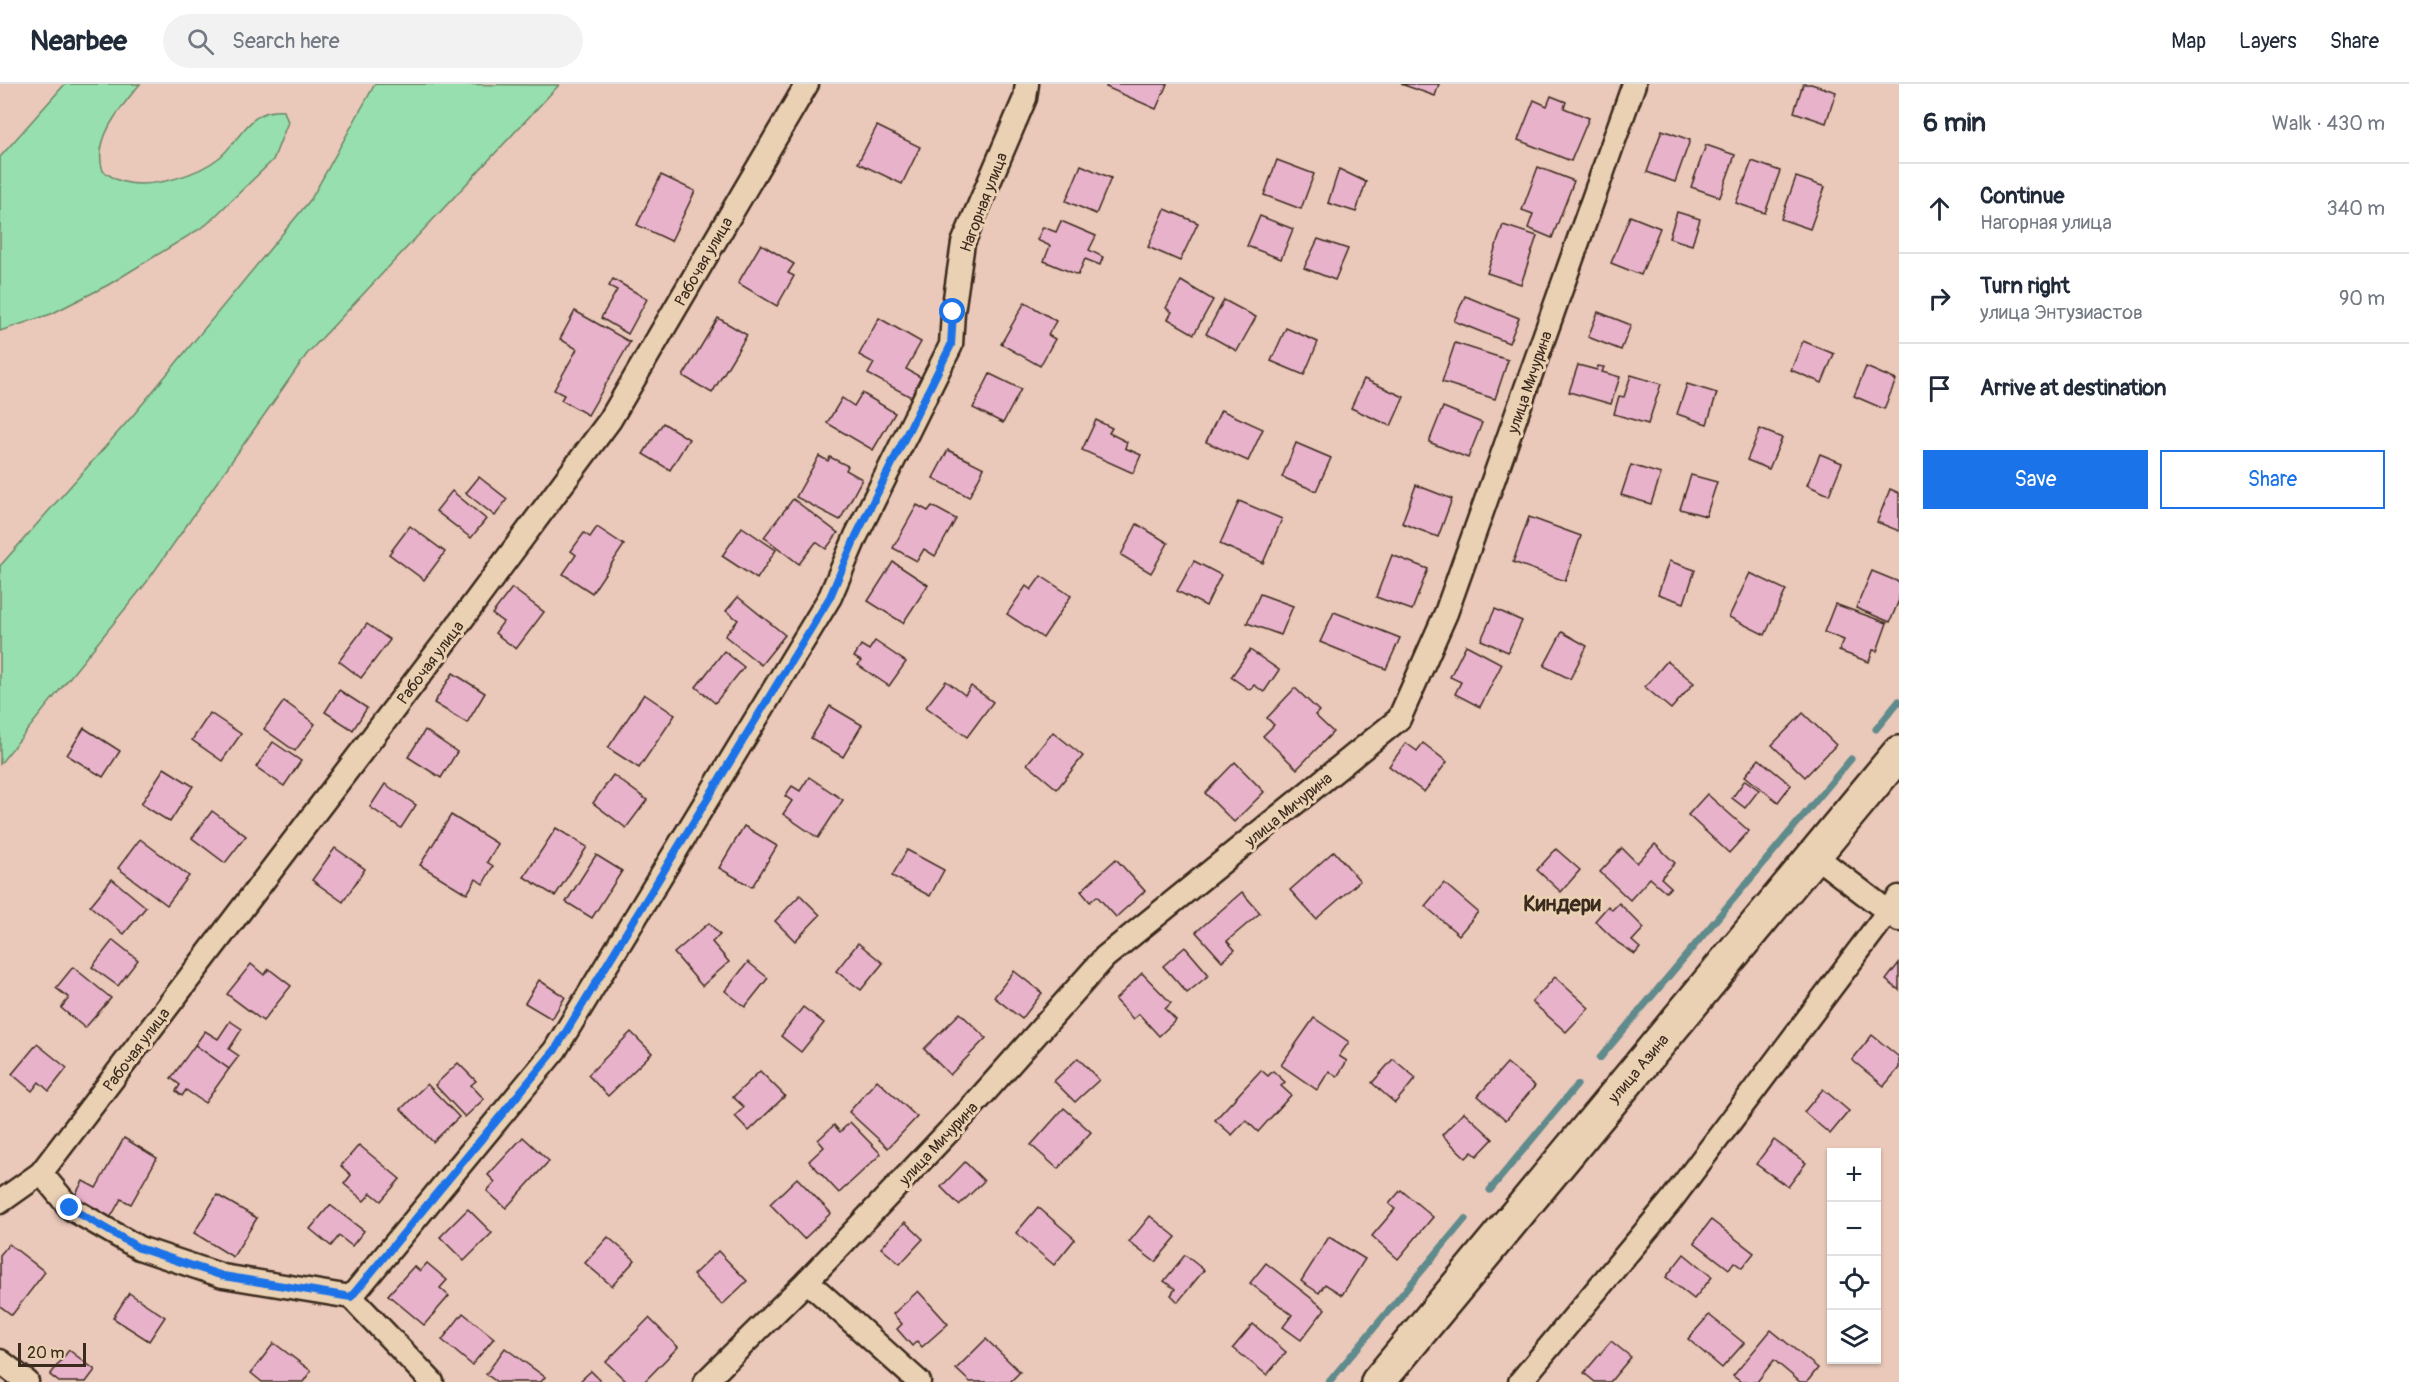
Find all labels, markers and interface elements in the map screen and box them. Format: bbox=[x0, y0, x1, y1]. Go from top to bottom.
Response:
search box bbox=[163, 14, 583, 68]
text: Nearbee bbox=[30, 24, 127, 59]
icon: search bbox=[184, 25, 217, 58]
text: Search here bbox=[232, 27, 340, 55]
text: Map bbox=[2171, 28, 2206, 55]
text: Layers bbox=[2239, 28, 2297, 55]
text: Share bbox=[2330, 28, 2379, 55]
text: 6 min bbox=[1923, 107, 1986, 139]
text: Walk · 430 m bbox=[2272, 111, 2385, 136]
street label: Нагорная улица bbox=[956, 150, 1012, 255]
text: Continue bbox=[1980, 182, 2064, 210]
icon: ahead bbox=[1923, 192, 1956, 225]
text: 340 m bbox=[2326, 196, 2385, 221]
text: Нагорная улица bbox=[1980, 210, 2112, 235]
street label: Рабочая улица bbox=[670, 214, 737, 309]
text: Turn right bbox=[1980, 272, 2070, 300]
icon: right bbox=[1923, 282, 1956, 315]
text: 90 m bbox=[2339, 286, 2385, 311]
route start bbox=[939, 298, 965, 324]
text: улица Энтузиастов bbox=[1980, 300, 2143, 325]
street label: улица Мичурина bbox=[1503, 328, 1557, 437]
icon: arrive bbox=[1923, 372, 1956, 405]
text: Arrive at destination bbox=[1980, 374, 2166, 402]
button: Save bbox=[1923, 450, 2148, 509]
button: Share bbox=[2160, 450, 2385, 509]
street label: Рабочая улица bbox=[393, 617, 469, 708]
street label: улица Мичурина bbox=[1240, 768, 1336, 852]
district label: Киндери bbox=[1523, 890, 1601, 918]
street label: Рабочая улица bbox=[99, 1004, 175, 1095]
street label: улица Азина bbox=[1603, 1030, 1673, 1108]
street label: улица Мичурина bbox=[894, 1098, 983, 1190]
map controls bbox=[1827, 1148, 1881, 1364]
button: + bbox=[1827, 1148, 1881, 1202]
route end bbox=[56, 1194, 82, 1220]
button: − bbox=[1827, 1202, 1881, 1256]
button: locate bbox=[1827, 1256, 1881, 1310]
button: layers bbox=[1827, 1310, 1881, 1364]
scale bar bbox=[18, 1340, 86, 1368]
text: 20 m bbox=[27, 1343, 65, 1363]

